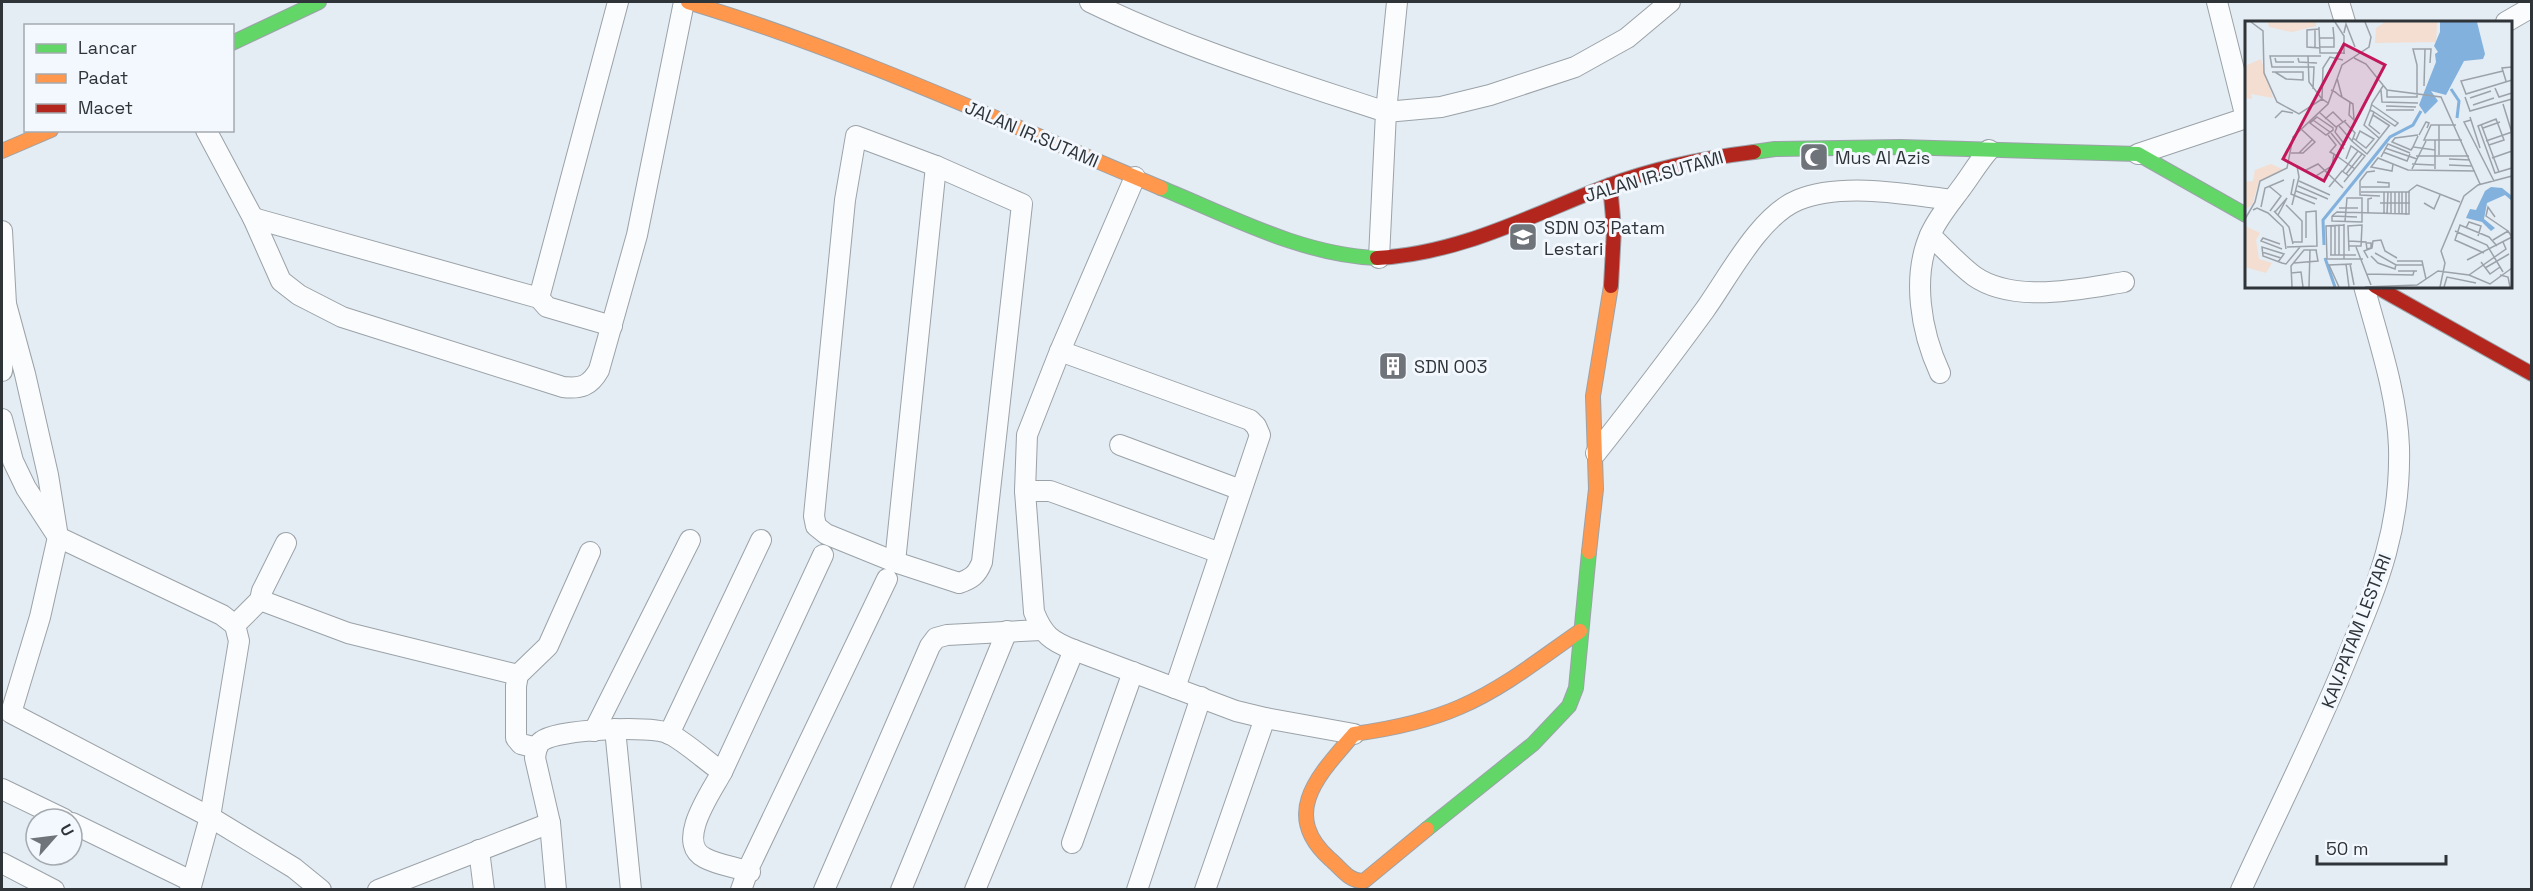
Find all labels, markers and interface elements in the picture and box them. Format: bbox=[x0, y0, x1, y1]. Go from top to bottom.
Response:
inset map bbox=[2245, 21, 2512, 288]
legend bbox=[24, 24, 234, 132]
text: Lancar bbox=[78, 36, 137, 59]
text: Padat bbox=[78, 66, 128, 89]
street label: JALAN IR.SUTAMI bbox=[962, 95, 1102, 173]
text: Macet bbox=[78, 96, 133, 119]
mosque icon: Mus Al Azis bbox=[1798, 141, 1830, 173]
street label: JALAN IR.SUTAMI bbox=[1582, 145, 1726, 207]
place label: Mus Al Azis bbox=[1835, 146, 1930, 169]
place label: SDN 03 Patam Lestari bbox=[1544, 216, 1665, 260]
school or university icon: SDN 03 Patam Lestari bbox=[1507, 221, 1539, 253]
building icon: SDN 003 bbox=[1377, 350, 1409, 382]
place label: SDN 003 bbox=[1414, 355, 1487, 378]
street label: KAV.PATAM LESTARI bbox=[2316, 551, 2396, 711]
north arrow bbox=[24, 807, 84, 867]
text: U bbox=[55, 821, 79, 840]
scale bar bbox=[2317, 828, 2446, 866]
text: 50 m bbox=[2326, 837, 2368, 860]

